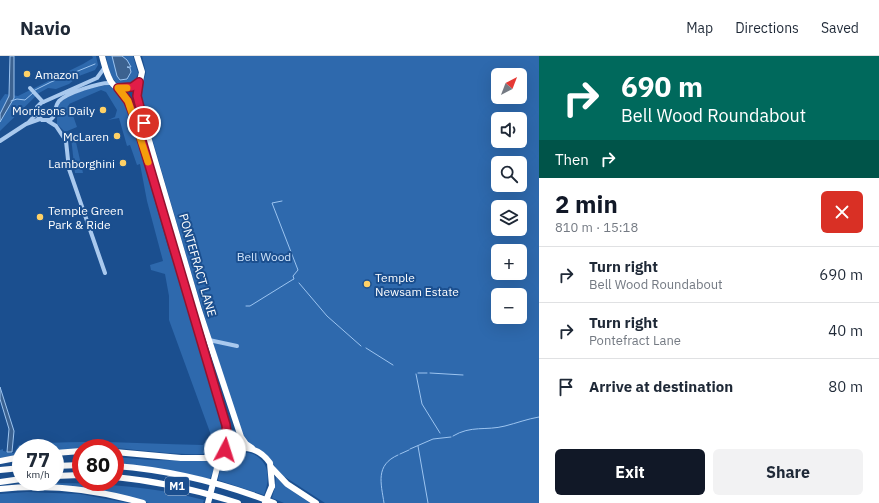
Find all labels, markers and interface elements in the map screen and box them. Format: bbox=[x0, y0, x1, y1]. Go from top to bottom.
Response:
text: Navio bbox=[20, 16, 71, 40]
text: Map bbox=[686, 19, 713, 37]
text: Directions bbox=[735, 19, 799, 37]
text: Saved bbox=[821, 19, 859, 37]
place label: Amazon bbox=[35, 67, 79, 82]
north arrow bbox=[491, 68, 527, 104]
map controls bbox=[491, 68, 527, 324]
text: 690 m bbox=[621, 68, 703, 105]
marker: Amazon bbox=[22, 69, 32, 79]
icon: right bbox=[555, 72, 607, 124]
place label: Morrisons Daily bbox=[12, 103, 95, 118]
text: Bell Wood Roundabout bbox=[621, 104, 806, 127]
marker: Morrisons Daily bbox=[98, 105, 108, 115]
pin bbox=[127, 106, 161, 140]
icon: arrive bbox=[133, 112, 155, 134]
button: sound bbox=[491, 112, 527, 148]
place label: McLaren bbox=[63, 129, 109, 144]
marker: McLaren bbox=[112, 131, 122, 141]
icon: right bbox=[597, 148, 619, 170]
text: Then bbox=[555, 150, 589, 169]
place label: Lamborghini bbox=[48, 156, 115, 171]
button: search bbox=[491, 156, 527, 192]
marker: Lamborghini bbox=[118, 158, 128, 168]
text: 2 min bbox=[555, 188, 618, 220]
button: close bbox=[821, 191, 863, 233]
button: layers bbox=[491, 200, 527, 236]
place label: Temple Green Park & Ride bbox=[48, 203, 123, 232]
marker: Temple Green Park & Ride bbox=[35, 212, 45, 222]
street label: PONTEFRACT LANE bbox=[176, 212, 220, 318]
text: 810 m · 15:18 bbox=[555, 219, 638, 236]
button: + bbox=[491, 244, 527, 280]
park label: Bell Wood bbox=[237, 249, 291, 264]
text: Turn right bbox=[589, 257, 658, 276]
icon: right bbox=[555, 264, 577, 286]
text: 690 m bbox=[819, 265, 863, 284]
place label: Temple Newsam Estate bbox=[375, 270, 459, 299]
text: Bell Wood Roundabout bbox=[589, 276, 723, 293]
marker: Temple Newsam Estate bbox=[362, 279, 372, 289]
button: − bbox=[491, 288, 527, 324]
text: Turn right bbox=[589, 313, 658, 332]
icon: right bbox=[555, 320, 577, 342]
text: 40 m bbox=[828, 321, 863, 340]
text: Pontefract Lane bbox=[589, 332, 681, 349]
icon: arrive bbox=[555, 376, 577, 398]
text: Arrive at destination bbox=[589, 377, 733, 396]
text: 80 m bbox=[828, 377, 863, 396]
position arrow bbox=[204, 429, 246, 471]
speed limit sign: 80 bbox=[72, 439, 124, 491]
text: 77 bbox=[26, 446, 50, 473]
button: Exit bbox=[555, 449, 705, 495]
button: Share bbox=[713, 449, 863, 495]
text: km/h bbox=[26, 468, 50, 481]
road number: M1 bbox=[165, 477, 189, 495]

